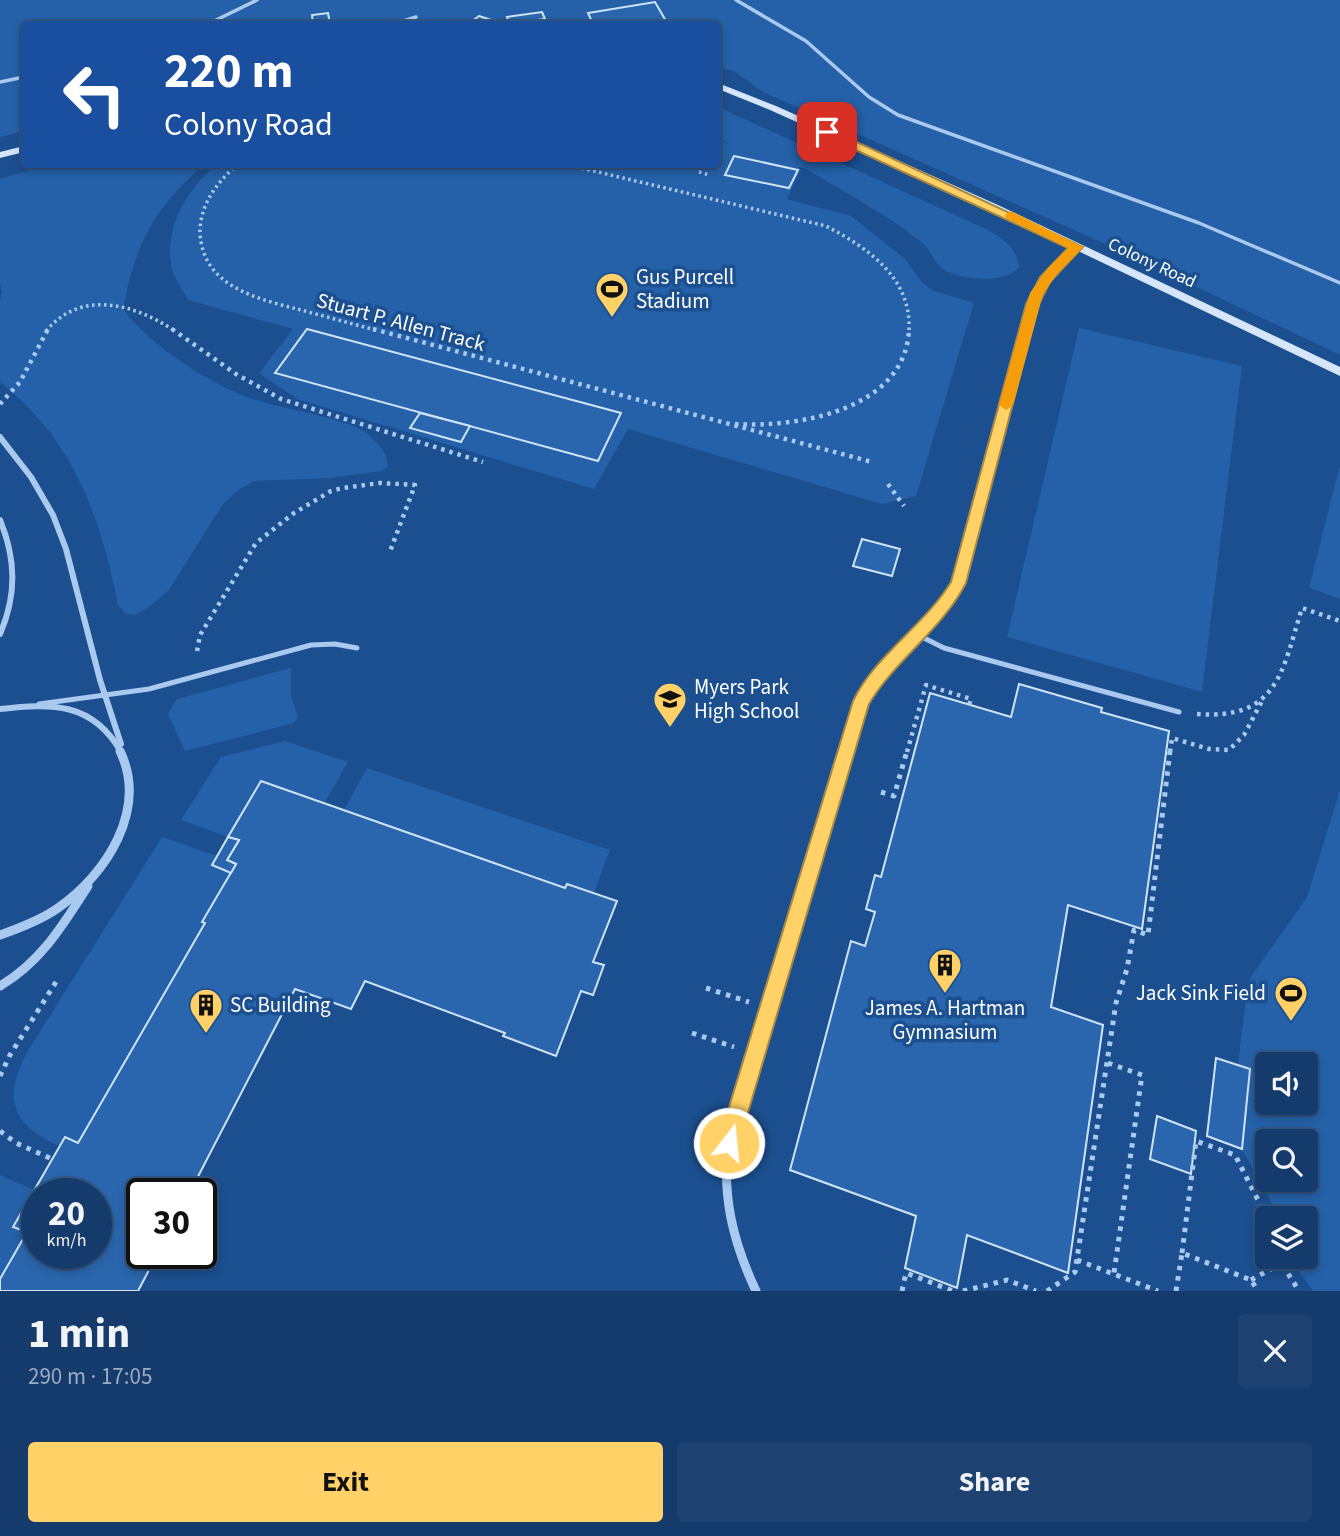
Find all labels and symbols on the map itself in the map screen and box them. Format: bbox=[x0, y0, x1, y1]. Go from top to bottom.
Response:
pin bbox=[797, 102, 857, 162]
street label: Colony Road bbox=[1104, 232, 1200, 294]
place label: Gus Purcell Stadium bbox=[636, 262, 734, 316]
sports icon: Gus Purcell Stadium bbox=[593, 270, 631, 319]
street label: Stuart P. Allen Track bbox=[313, 285, 489, 359]
place label: Myers Park High School bbox=[694, 672, 799, 726]
school or university icon: Myers Park High School bbox=[651, 680, 689, 729]
building icon: James A. Hartman Gymnasium bbox=[926, 946, 964, 995]
sports icon: Jack Sink Field bbox=[1272, 974, 1310, 1023]
place label: Jack Sink Field bbox=[1136, 978, 1266, 1008]
building icon: SC Building bbox=[187, 986, 225, 1035]
place label: SC Building bbox=[230, 990, 331, 1020]
place label: James A. Hartman Gymnasium bbox=[865, 993, 1025, 1047]
position arrow bbox=[692, 1106, 766, 1180]
speed limit sign: 30 bbox=[126, 1178, 217, 1269]

